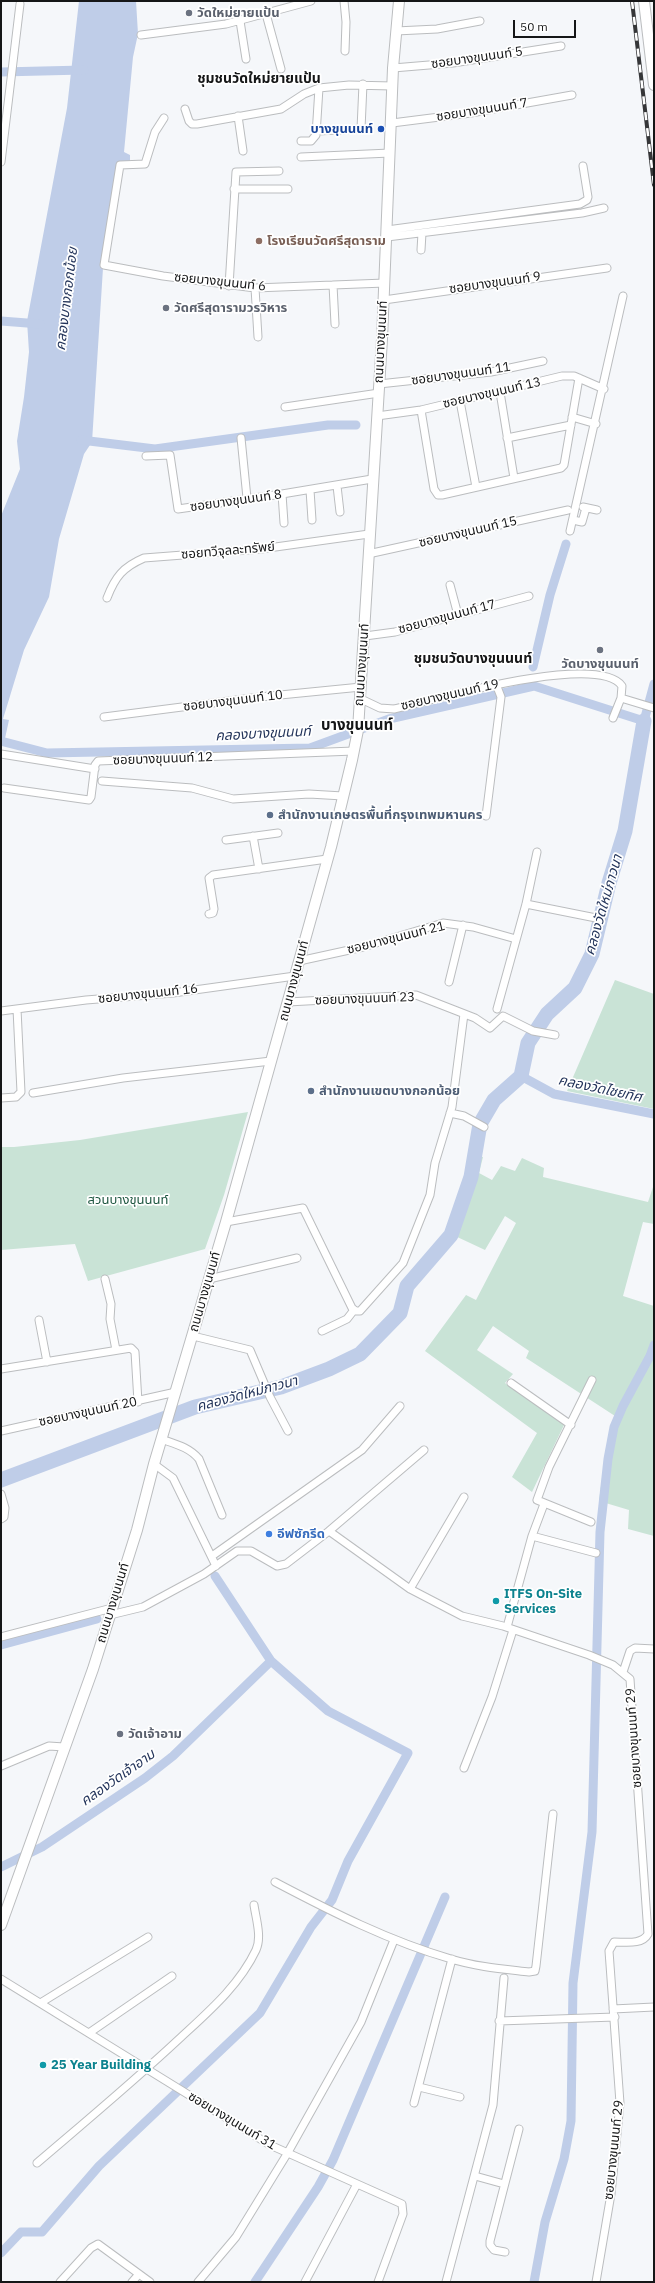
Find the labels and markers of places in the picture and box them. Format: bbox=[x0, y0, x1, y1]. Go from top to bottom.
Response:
place label: วัดใหม่ยายแป้น bbox=[197, 5, 280, 21]
marker: วัดใหม่ยายแป้น bbox=[184, 8, 194, 18]
place label: บางขุนนนท์ bbox=[310, 121, 373, 137]
marker: บางขุนนนท์ bbox=[376, 124, 386, 134]
place label: โรงเรียนวัดศรีสุดาราม bbox=[267, 233, 386, 249]
marker: โรงเรียนวัดศรีสุดาราม bbox=[254, 236, 264, 246]
place label: วัดศรีสุดารามวรวิหาร bbox=[174, 300, 287, 316]
marker: วัดศรีสุดารามวรวิหาร bbox=[161, 303, 171, 313]
marker: วัดบางขุนนนท์ bbox=[595, 645, 605, 655]
place label: วัดบางขุนนนท์ bbox=[561, 656, 639, 672]
place label: สำนักงานเกษตรพื้นที่กรุงเทพมหานคร bbox=[278, 807, 482, 823]
marker: สำนักงานเกษตรพื้นที่กรุงเทพมหานคร bbox=[265, 810, 275, 820]
place label: สำนักงานเขตบางกอกน้อย bbox=[319, 1083, 460, 1099]
marker: สำนักงานเขตบางกอกน้อย bbox=[306, 1086, 316, 1096]
place label: อีฟซักรีด bbox=[277, 1526, 325, 1542]
marker: อีฟซักรีด bbox=[264, 1529, 274, 1539]
place label: ITFS On-Site Services bbox=[504, 1586, 582, 1617]
marker: ITFS On-Site Services bbox=[491, 1596, 501, 1606]
place label: วัดเจ้าอาม bbox=[128, 1726, 182, 1742]
marker: วัดเจ้าอาม bbox=[115, 1729, 125, 1739]
place label: 25 Year Building bbox=[51, 2057, 151, 2073]
marker: 25 Year Building bbox=[38, 2060, 48, 2070]

